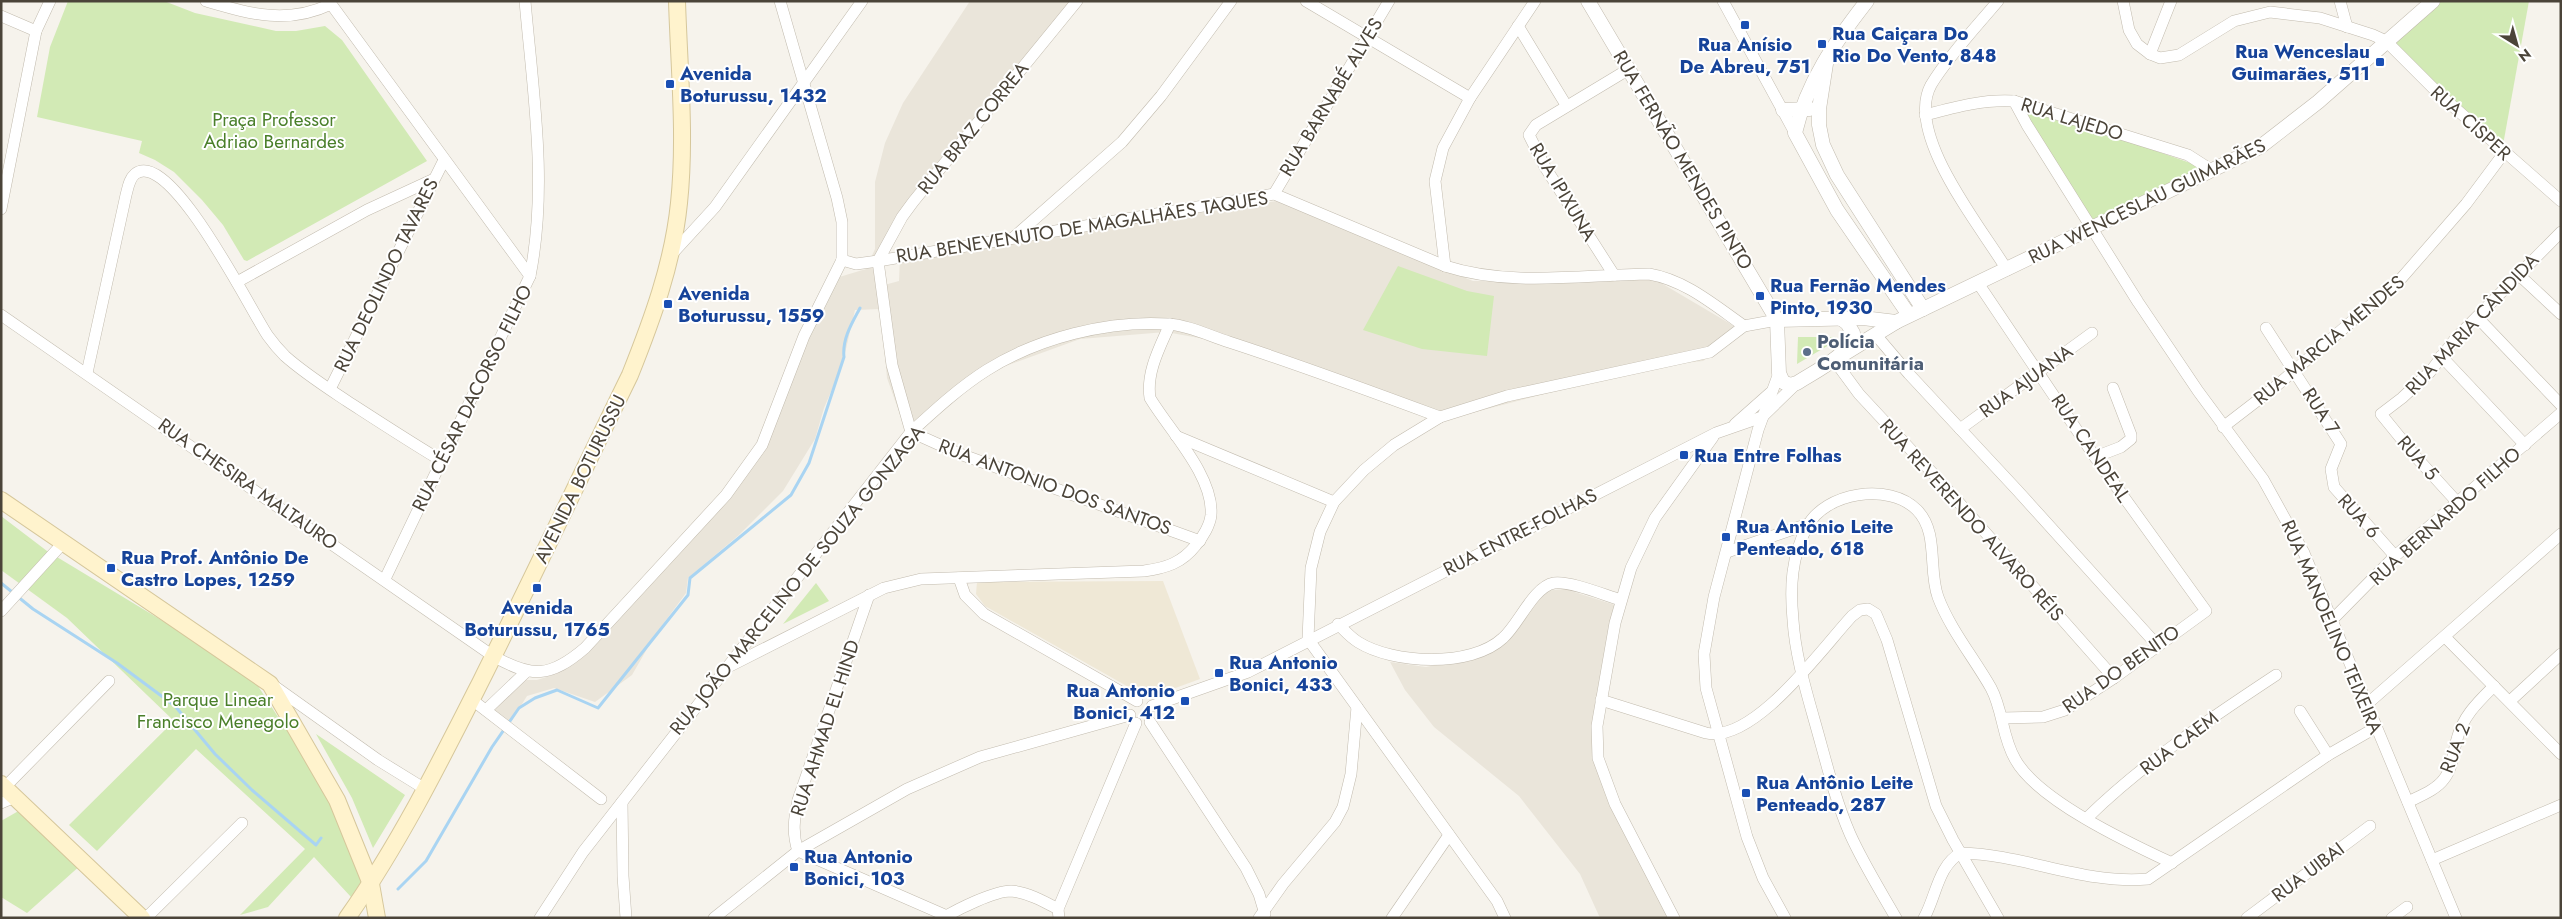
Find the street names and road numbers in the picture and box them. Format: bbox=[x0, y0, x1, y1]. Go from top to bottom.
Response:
street label: RUA BARNABÉ ALVES bbox=[1273, 13, 1389, 181]
street label: RUA FERNÃO MENDES PINTO bbox=[1607, 45, 1759, 275]
street label: RUA BRAZ CORREA bbox=[911, 56, 1035, 200]
street label: RUA CÍSPER bbox=[2425, 79, 2518, 167]
street label: RUA LAJEDO bbox=[2018, 91, 2126, 147]
street label: RUA WENCESLAU GUIMARÃES bbox=[2024, 132, 2270, 270]
street label: RUA IPIXUNA bbox=[1523, 138, 1603, 247]
street label: RUA DEOLINDO TAVARES bbox=[327, 173, 445, 377]
street label: RUA BENEVENUTO DE MAGALHÃES TAQUES bbox=[894, 184, 1270, 270]
street label: RUA MARIA CÂNDIDA bbox=[2399, 247, 2545, 401]
street label: RUA MÁRCIA MENDES bbox=[2248, 269, 2410, 411]
street label: RUA CÉSAR DACORSO FILHO bbox=[405, 280, 539, 516]
street label: RUA AJUANA bbox=[1974, 338, 2079, 424]
street label: RUA 7 bbox=[2296, 382, 2346, 440]
street label: RUA CANDEAL bbox=[2045, 389, 2137, 508]
street label: AVENIDA BOTURUSSU bbox=[527, 390, 633, 568]
street label: RUA CHESIRA MALTAURO bbox=[153, 412, 343, 556]
street label: RUA REVERENDO ALVARO RÉIS bbox=[1874, 413, 2070, 627]
street label: RUA JOÃO MARCELINO DE SOUZA GONZAGA bbox=[663, 419, 931, 741]
street label: RUA 5 bbox=[2391, 430, 2445, 486]
street label: RUA ANTONIO DOS SANTOS bbox=[935, 432, 1175, 542]
street label: RUA BERNARDO FILHO bbox=[2363, 441, 2527, 591]
street label: RUA ENTRE-FOLHAS bbox=[1438, 482, 1602, 582]
street label: RUA 6 bbox=[2332, 488, 2386, 544]
street label: RUA MANOELINO TEIXEIRA bbox=[2275, 516, 2390, 739]
street label: RUA DO BENITO bbox=[2057, 618, 2185, 720]
street label: RUA AHMAD EL HIND bbox=[784, 636, 866, 820]
street label: RUA CAEM bbox=[2134, 705, 2224, 781]
street label: RUA 2 bbox=[2433, 719, 2477, 777]
street label: RUA UIBAI bbox=[2266, 836, 2350, 908]

